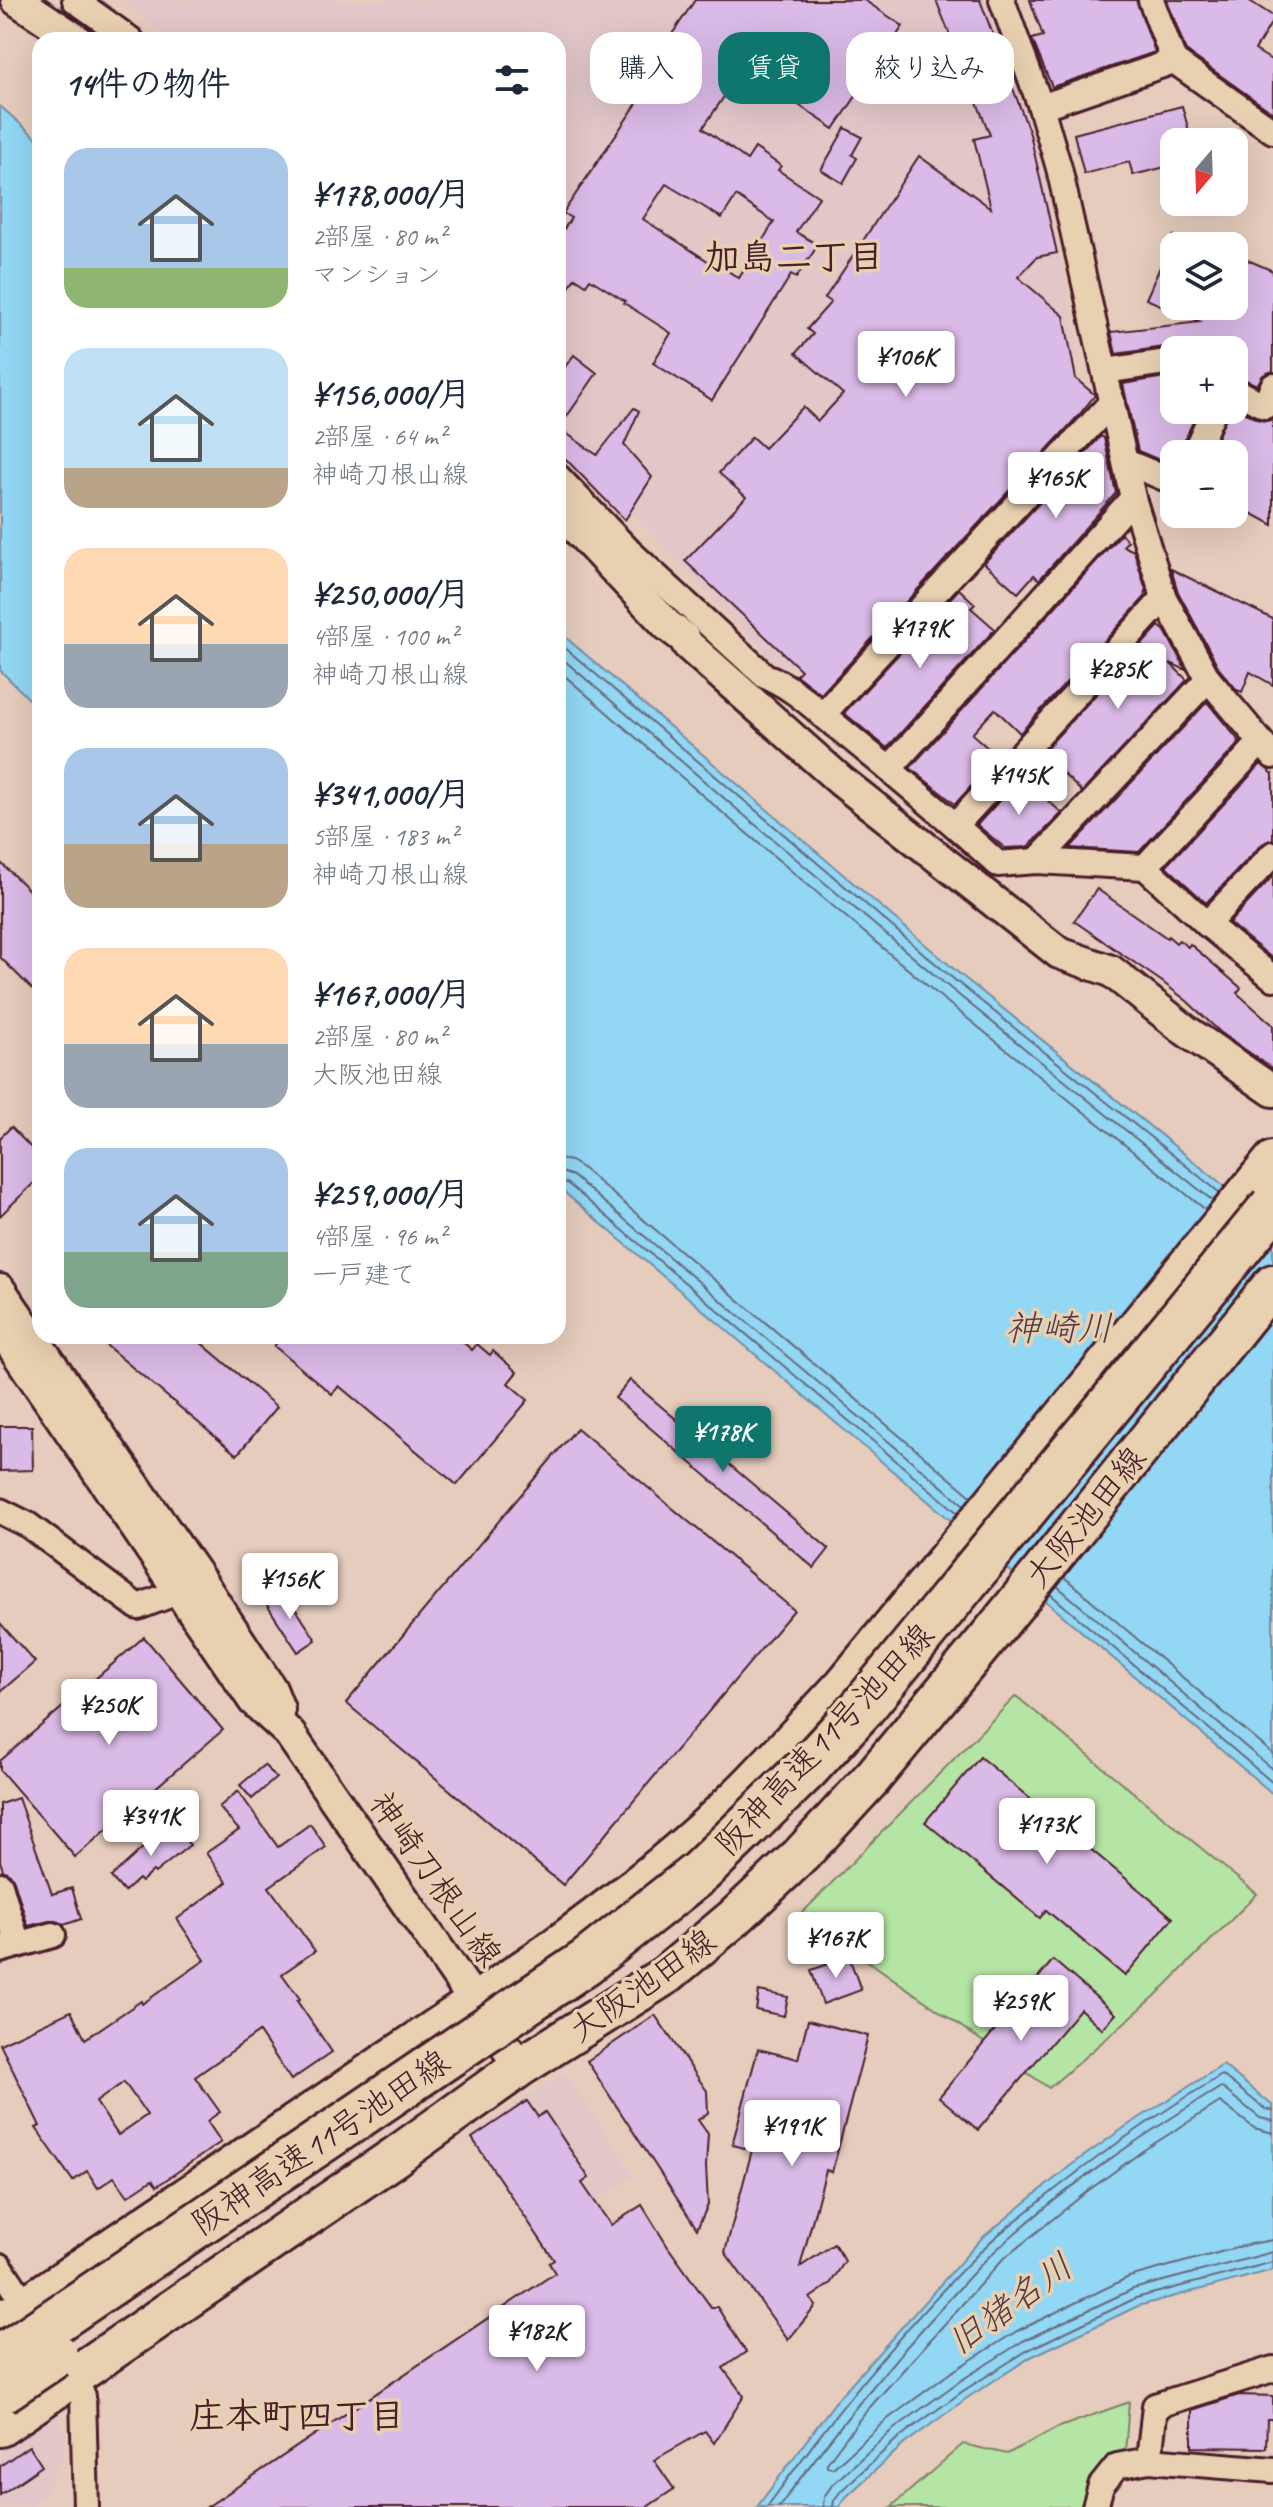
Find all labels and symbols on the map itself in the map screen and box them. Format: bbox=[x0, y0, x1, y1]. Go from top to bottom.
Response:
north arrow bbox=[1160, 128, 1248, 216]
district label: 加島二丁目 bbox=[704, 234, 884, 280]
pin: ¥106K bbox=[850, 331, 962, 399]
pin: ¥165K bbox=[1000, 452, 1112, 520]
pin: ¥179K bbox=[864, 602, 976, 670]
pin: ¥285K bbox=[1062, 643, 1174, 711]
pin: ¥145K bbox=[963, 749, 1075, 817]
water label: 神崎川 bbox=[1005, 1305, 1113, 1351]
pin: ¥178K bbox=[667, 1406, 779, 1474]
street label: 大阪池田線 bbox=[1015, 1437, 1155, 1597]
pin: ¥156K bbox=[234, 1553, 346, 1621]
street label: 阪神高速11号池田線 bbox=[705, 1614, 943, 1864]
pin: ¥250K bbox=[53, 1679, 165, 1747]
street label: 神崎刀根山線 bbox=[360, 1783, 512, 1975]
pin: ¥341K bbox=[95, 1790, 207, 1858]
pin: ¥173K bbox=[991, 1798, 1103, 1866]
pin: ¥167K bbox=[780, 1912, 892, 1980]
street label: 大阪池田線 bbox=[560, 1919, 724, 2051]
pin: ¥259K bbox=[965, 1975, 1077, 2043]
street label: 阪神高速11号池田線 bbox=[183, 2040, 457, 2244]
pin: ¥191K bbox=[736, 2100, 848, 2168]
water label: 旧猪名川 bbox=[938, 2243, 1082, 2365]
pin: ¥182K bbox=[481, 2305, 593, 2373]
district label: 庄本町四丁目 bbox=[189, 2393, 405, 2439]

